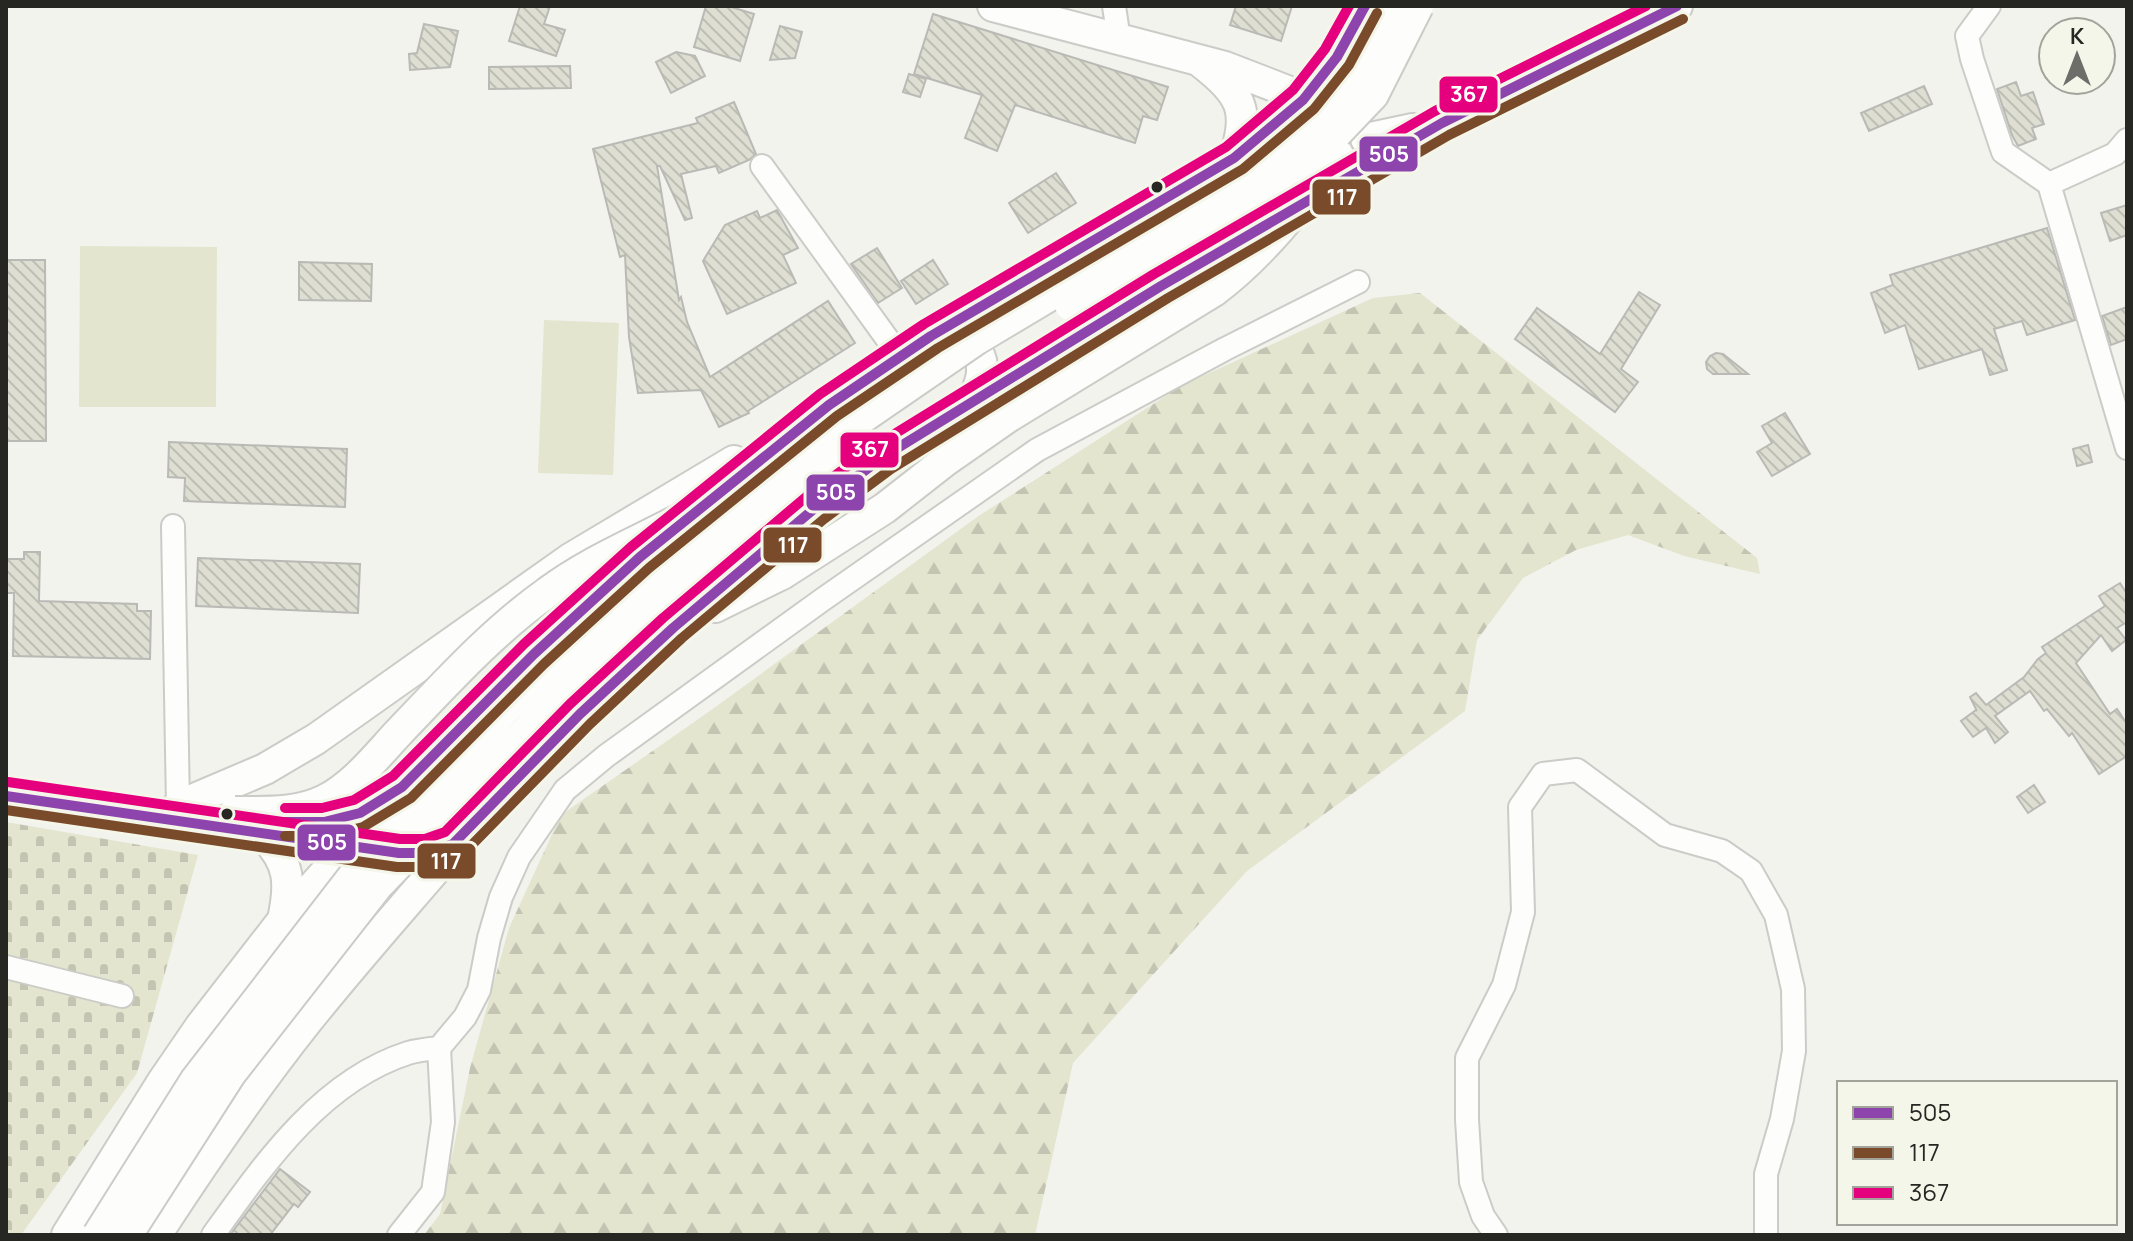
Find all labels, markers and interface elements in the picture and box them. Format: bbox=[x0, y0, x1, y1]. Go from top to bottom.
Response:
north arrow bbox=[2037, 16, 2117, 96]
text: K bbox=[2070, 21, 2085, 51]
line badge: 367 bbox=[1438, 75, 1499, 114]
text: 367 bbox=[1450, 79, 1488, 109]
line badge: 505 bbox=[1358, 135, 1419, 173]
text: 505 bbox=[1369, 139, 1409, 169]
line badge: 117 bbox=[1311, 178, 1372, 216]
unlabelled marker bbox=[1149, 179, 1165, 195]
text: 117 bbox=[1326, 182, 1358, 212]
line badge: 367 bbox=[839, 431, 900, 469]
text: 367 bbox=[851, 434, 889, 464]
line badge: 505 bbox=[805, 473, 866, 512]
text: 505 bbox=[816, 477, 856, 507]
line badge: 117 bbox=[762, 526, 823, 564]
text: 117 bbox=[777, 530, 809, 560]
unlabelled marker bbox=[219, 806, 235, 822]
line badge: 505 bbox=[296, 823, 357, 862]
text: 505 bbox=[307, 827, 347, 857]
line badge: 117 bbox=[416, 842, 477, 880]
text: 117 bbox=[430, 846, 462, 876]
legend bbox=[1837, 1081, 2117, 1225]
text: 505 bbox=[1909, 1095, 1951, 1128]
text: 117 bbox=[1909, 1135, 1940, 1168]
text: 367 bbox=[1909, 1175, 1949, 1208]

